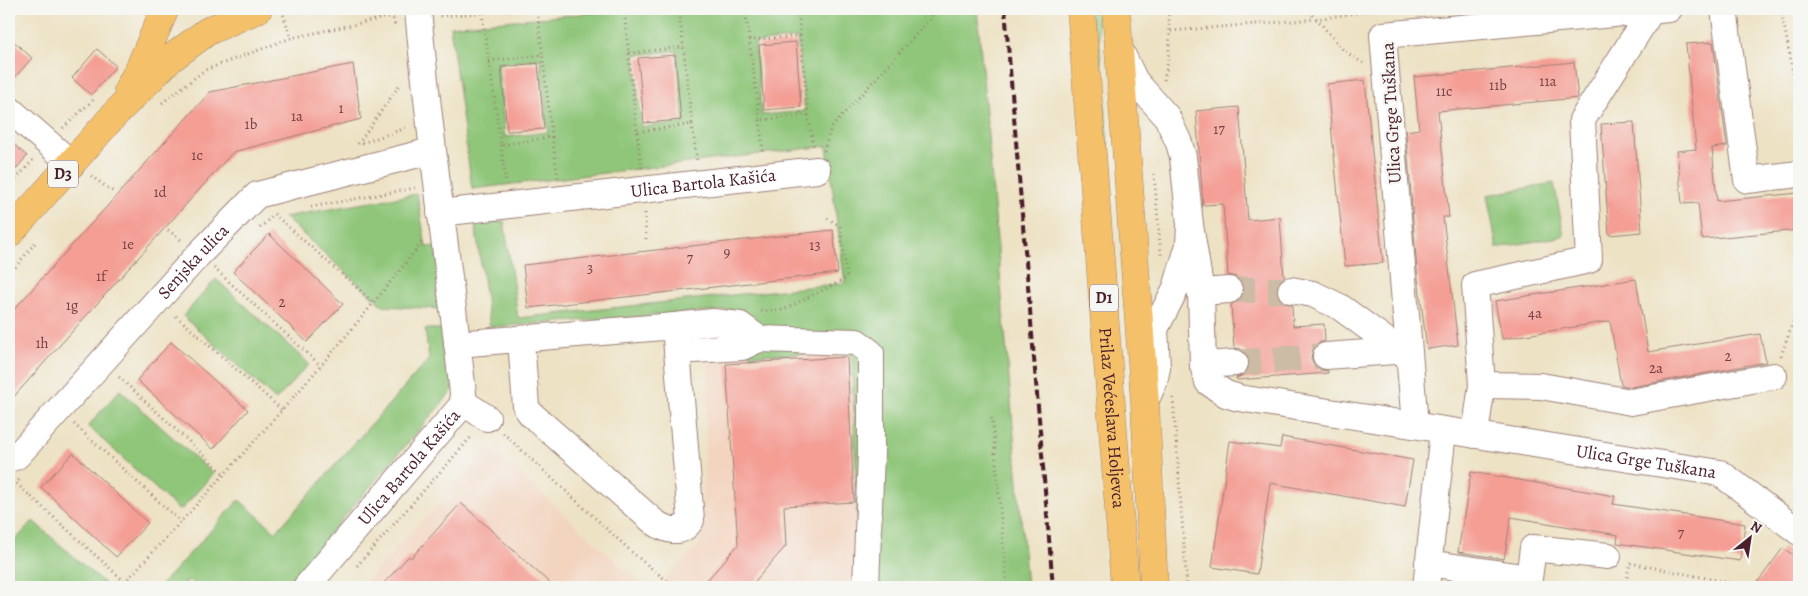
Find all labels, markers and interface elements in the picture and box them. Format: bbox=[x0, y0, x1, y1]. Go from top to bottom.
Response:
street label: Ulica Grge Tuškana bbox=[1375, 41, 1407, 184]
house number: 11a bbox=[1539, 71, 1557, 91]
house number: 11b bbox=[1489, 75, 1507, 95]
house number: 11c bbox=[1436, 81, 1452, 101]
house number: 1 bbox=[338, 98, 344, 118]
house number: 1a bbox=[291, 106, 303, 126]
house number: 1b bbox=[245, 114, 258, 134]
house number: 17 bbox=[1213, 119, 1225, 139]
house number: 1c bbox=[191, 145, 203, 165]
road number: D3 bbox=[48, 160, 78, 188]
street label: Ulica Bartola Kašića bbox=[629, 163, 778, 203]
house number: 1d bbox=[153, 182, 168, 202]
street label: Senjska ulica bbox=[152, 218, 235, 304]
house number: 1e bbox=[122, 234, 134, 254]
house number: 13 bbox=[809, 235, 821, 255]
house number: 9 bbox=[724, 242, 731, 262]
house number: 7 bbox=[687, 248, 694, 268]
house number: 3 bbox=[587, 258, 593, 278]
house number: 1f bbox=[96, 266, 108, 286]
road number: D1 bbox=[1090, 284, 1118, 312]
house number: 2 bbox=[278, 292, 286, 312]
house number: 1g bbox=[66, 295, 79, 315]
house number: 4a bbox=[1528, 303, 1542, 323]
street label: Prilaz Većeslava Holjevca bbox=[1093, 326, 1131, 510]
house number: 1h bbox=[35, 333, 49, 353]
house number: 2 bbox=[1724, 346, 1732, 366]
house number: 2a bbox=[1649, 358, 1663, 378]
street label: Ulica Bartola Kašića bbox=[352, 403, 466, 530]
street label: Ulica Grge Tuškana bbox=[1574, 439, 1719, 484]
north arrow bbox=[1726, 514, 1776, 564]
text: N bbox=[1747, 516, 1765, 538]
house number: 7 bbox=[1678, 523, 1685, 543]

